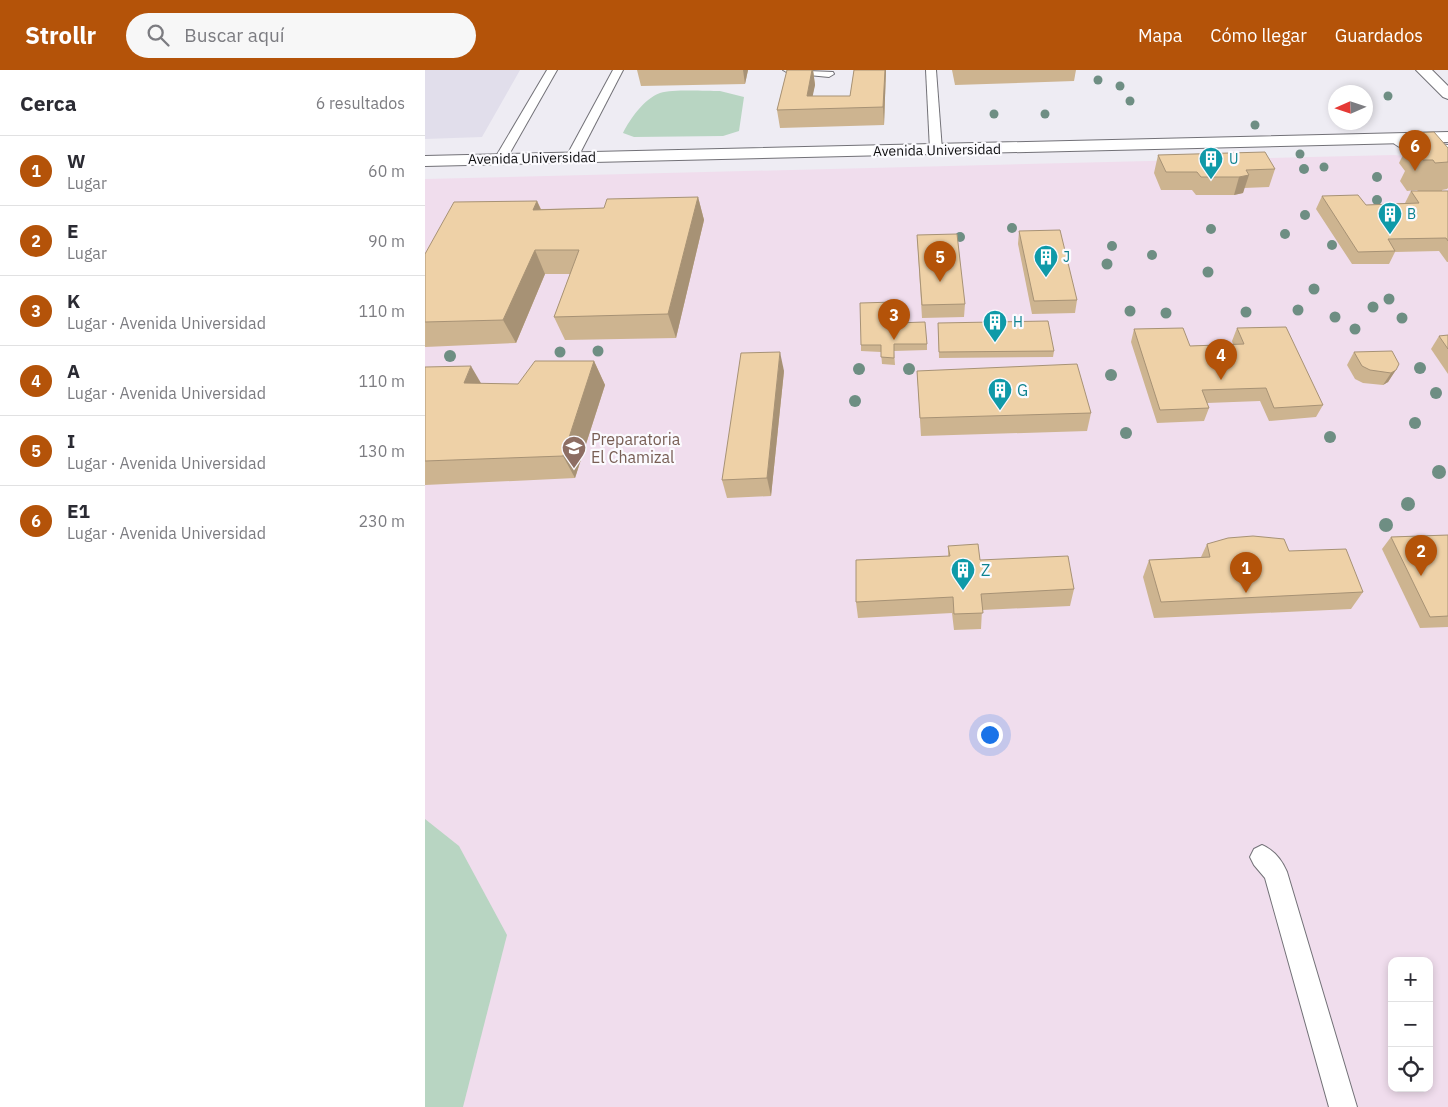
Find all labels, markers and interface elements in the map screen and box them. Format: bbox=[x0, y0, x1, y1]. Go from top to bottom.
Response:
search box bbox=[126, 13, 476, 58]
text: Strollr bbox=[25, 19, 96, 51]
icon: search bbox=[144, 21, 172, 49]
text: Buscar aquí bbox=[184, 23, 285, 47]
text: Mapa bbox=[1138, 24, 1182, 47]
text: Cómo llegar bbox=[1210, 24, 1307, 47]
text: Guardados bbox=[1335, 24, 1423, 47]
north arrow bbox=[1328, 85, 1373, 130]
text: Cerca bbox=[20, 89, 77, 117]
text: 6 resultados bbox=[316, 93, 405, 113]
pin: 6 bbox=[1399, 130, 1431, 171]
street label: Avenida Universidad bbox=[873, 140, 1001, 160]
building icon: U bbox=[1198, 146, 1224, 180]
street label: Avenida Universidad bbox=[468, 148, 596, 168]
text: W bbox=[67, 149, 86, 173]
place label: U bbox=[1229, 150, 1239, 168]
text: 1 bbox=[31, 161, 41, 181]
text: 60 m bbox=[368, 161, 405, 181]
text: Lugar bbox=[67, 173, 107, 193]
building icon: B bbox=[1377, 201, 1403, 235]
place label: B bbox=[1407, 205, 1416, 223]
text: E bbox=[67, 219, 79, 243]
text: 2 bbox=[31, 231, 41, 251]
text: 90 m bbox=[368, 231, 405, 251]
pin: 5 bbox=[924, 241, 956, 282]
text: Lugar bbox=[67, 243, 107, 263]
building icon: J bbox=[1033, 244, 1059, 278]
place label: J bbox=[1063, 248, 1070, 266]
text: K bbox=[67, 289, 80, 313]
pin: 3 bbox=[878, 299, 910, 340]
text: 3 bbox=[31, 301, 41, 321]
text: 110 m bbox=[358, 301, 405, 321]
building icon: H bbox=[982, 309, 1008, 343]
text: Lugar · Avenida Universidad bbox=[67, 313, 266, 333]
place label: H bbox=[1013, 313, 1023, 331]
pin: 4 bbox=[1205, 339, 1237, 380]
text: A bbox=[67, 359, 80, 383]
text: 4 bbox=[31, 371, 41, 391]
text: 110 m bbox=[358, 371, 405, 391]
building icon: G bbox=[987, 377, 1013, 411]
place label: G bbox=[1017, 380, 1028, 400]
text: Lugar · Avenida Universidad bbox=[67, 383, 266, 403]
text: I bbox=[67, 429, 75, 453]
place label: Preparatoria El Chamizal bbox=[591, 429, 681, 467]
school or university icon: Preparatoria El Chamizal bbox=[561, 435, 587, 469]
text: 5 bbox=[31, 441, 41, 461]
text: 130 m bbox=[358, 441, 405, 461]
text: Lugar · Avenida Universidad bbox=[67, 453, 266, 473]
text: E1 bbox=[67, 499, 90, 523]
text: 6 bbox=[31, 511, 41, 531]
text: 230 m bbox=[358, 511, 405, 531]
text: Lugar · Avenida Universidad bbox=[67, 523, 266, 543]
pin: 2 bbox=[1405, 535, 1437, 576]
pin: 1 bbox=[1230, 552, 1262, 593]
building icon: Z bbox=[950, 557, 976, 591]
place label: Z bbox=[981, 560, 990, 580]
your location bbox=[977, 722, 1003, 748]
map controls bbox=[1388, 957, 1433, 1092]
button: + bbox=[1388, 957, 1433, 1002]
button: − bbox=[1388, 1002, 1433, 1047]
button: locate bbox=[1388, 1047, 1433, 1092]

